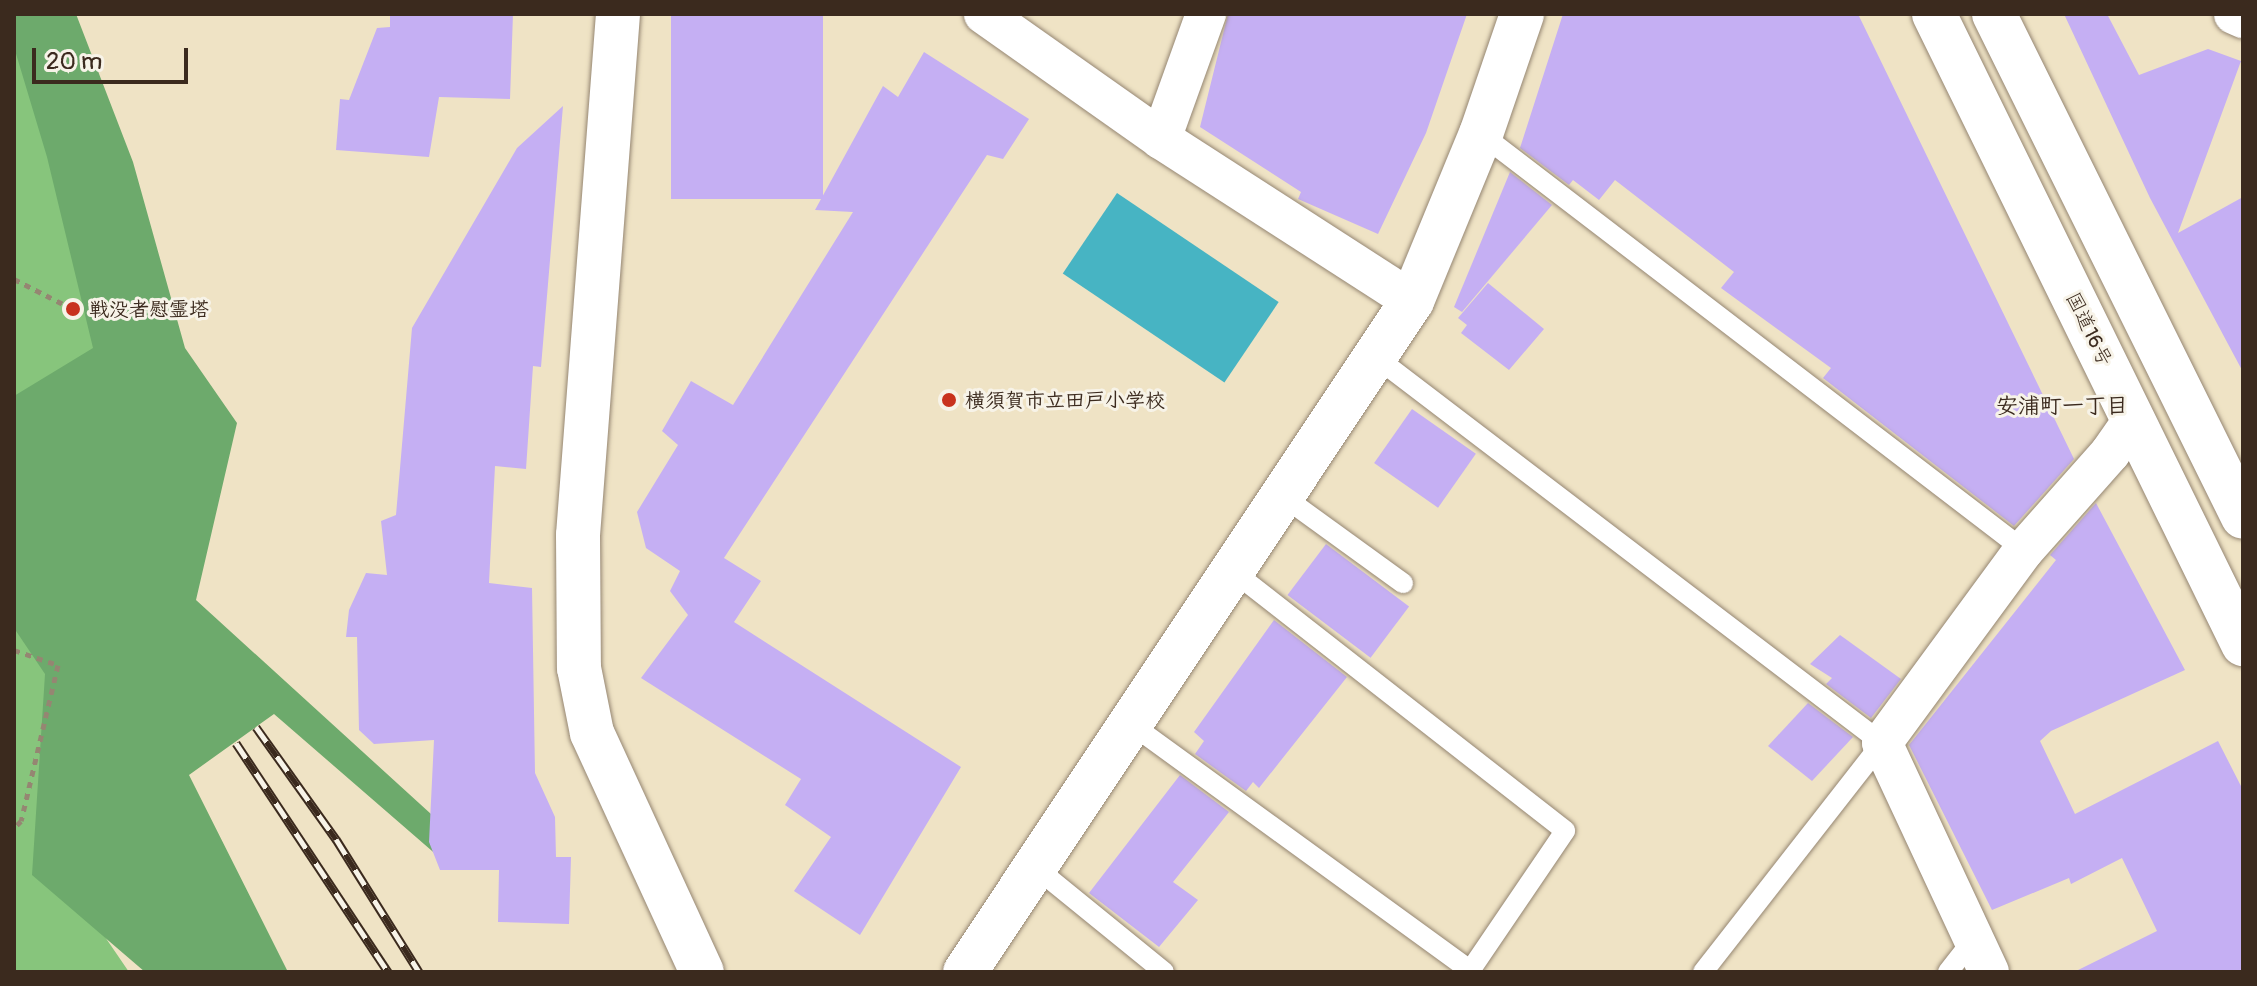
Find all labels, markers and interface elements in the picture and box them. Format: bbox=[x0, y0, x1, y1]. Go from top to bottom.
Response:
scale bar bbox=[36, 32, 192, 82]
text: 20 m bbox=[46, 47, 102, 76]
street label: 国道16号 bbox=[2061, 288, 2117, 370]
place label: 戦没者慰霊塔 bbox=[89, 297, 209, 321]
marker: 戦没者慰霊塔 bbox=[64, 300, 82, 318]
place label: 横須賀市立田戸小学校 bbox=[965, 388, 1165, 412]
marker: 横須賀市立田戸小学校 bbox=[940, 391, 958, 409]
district label: 安浦町一丁目 bbox=[1996, 394, 2128, 420]

